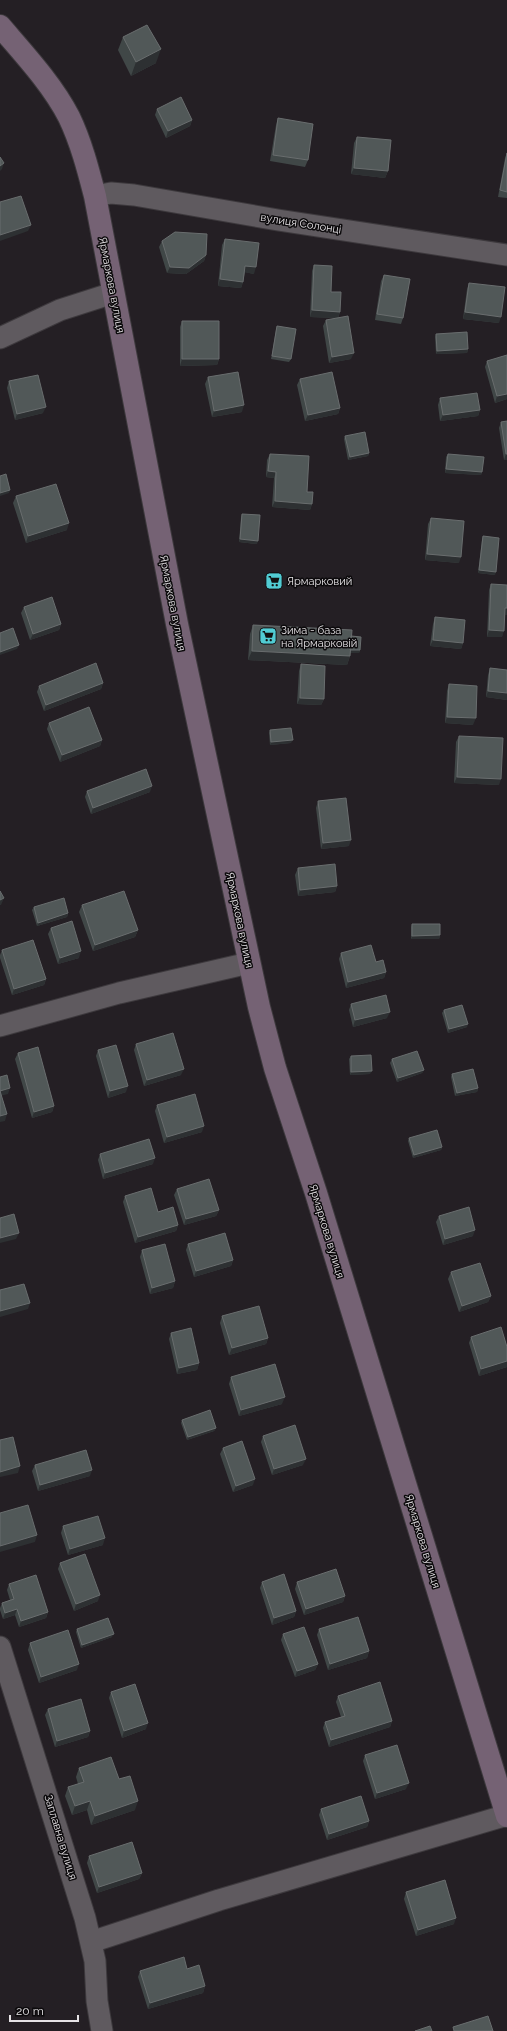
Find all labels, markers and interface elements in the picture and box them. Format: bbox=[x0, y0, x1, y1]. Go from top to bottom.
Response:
street label: вулиця Солонці bbox=[260, 211, 342, 236]
street label: Ярмаркова вулиця bbox=[96, 236, 127, 334]
street label: Ярмаркова вулиця bbox=[157, 554, 188, 652]
supermarket icon: Ярмарковий bbox=[264, 571, 284, 591]
place label: Ярмарковий bbox=[287, 575, 352, 588]
place label: Зима - база на Ярмарковій bbox=[281, 624, 357, 650]
supermarket icon: Зима - база на Ярмарковій bbox=[258, 626, 278, 646]
street label: Ярмаркова вулиця bbox=[223, 871, 256, 969]
street label: Ярмаркова вулиця bbox=[306, 1183, 347, 1280]
street label: Ярмаркова вулиця bbox=[402, 1493, 443, 1590]
street label: Заплавна вулиця bbox=[41, 1793, 80, 1881]
scale bar bbox=[10, 1997, 78, 2023]
text: 20 m bbox=[16, 2004, 44, 2018]

